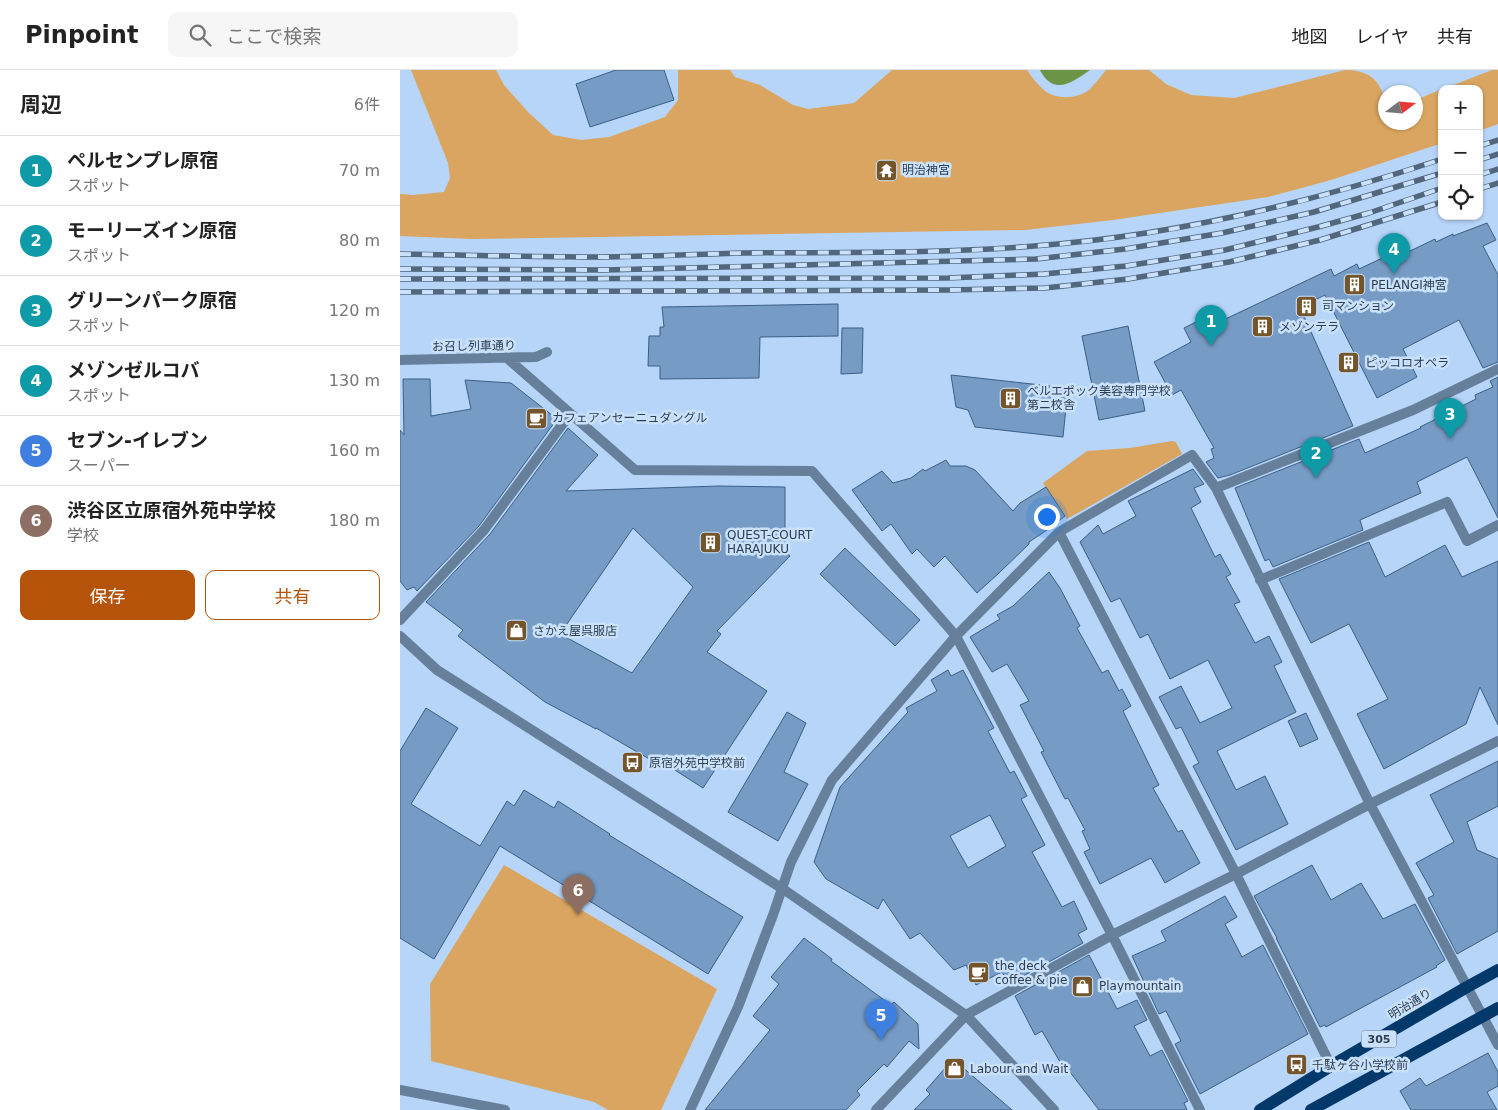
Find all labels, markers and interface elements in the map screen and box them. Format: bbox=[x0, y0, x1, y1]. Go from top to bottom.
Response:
search box bbox=[168, 12, 518, 57]
text: Pinpoint bbox=[25, 21, 138, 49]
icon: search bbox=[186, 21, 214, 49]
text: ここで検索 bbox=[226, 25, 321, 47]
text: 地図 bbox=[1292, 26, 1328, 47]
text: レイヤ bbox=[1356, 26, 1409, 47]
text: 共有 bbox=[1437, 26, 1473, 47]
north arrow bbox=[1378, 85, 1423, 130]
map controls bbox=[1438, 85, 1483, 220]
button: + bbox=[1438, 85, 1483, 130]
text: 周辺 bbox=[20, 93, 62, 117]
text: 6件 bbox=[354, 95, 380, 114]
button: − bbox=[1438, 130, 1483, 175]
text: ペルセンプレ原宿 bbox=[67, 149, 218, 171]
temple icon: 明治神宮 bbox=[874, 158, 898, 182]
text: 1 bbox=[30, 161, 42, 180]
text: 70 m bbox=[339, 161, 380, 180]
place label: 明治神宮 bbox=[902, 163, 950, 177]
button: locate bbox=[1438, 175, 1483, 220]
text: スポット bbox=[67, 176, 131, 195]
text: モーリーズイン原宿 bbox=[67, 219, 237, 241]
text: 2 bbox=[30, 231, 42, 250]
text: 80 m bbox=[339, 231, 380, 250]
pin: 4 bbox=[1378, 233, 1410, 274]
text: スポット bbox=[67, 246, 131, 265]
building icon: PELANGI神宮 bbox=[1343, 273, 1367, 297]
place label: PELANGI神宮 bbox=[1371, 278, 1447, 292]
text: グリーンパーク原宿 bbox=[67, 289, 237, 311]
building icon: 司マンション bbox=[1294, 294, 1318, 318]
place label: 司マンション bbox=[1322, 299, 1394, 313]
text: 3 bbox=[30, 301, 42, 320]
text: 120 m bbox=[329, 301, 380, 320]
pin: 1 bbox=[1195, 305, 1227, 346]
building icon: メゾンテラ bbox=[1251, 315, 1275, 339]
text: スポット bbox=[67, 316, 131, 335]
place label: メゾンテラ bbox=[1279, 320, 1339, 334]
street label: お召し列車通り bbox=[432, 338, 516, 354]
building icon: ピッコロオペラ bbox=[1337, 351, 1361, 375]
place label: ピッコロオペラ bbox=[1365, 356, 1449, 370]
text: メゾンゼルコバ bbox=[67, 359, 200, 381]
text: 4 bbox=[30, 371, 42, 390]
text: 130 m bbox=[329, 371, 380, 390]
place label: ベルエポック美容専門学校 第ニ校舎 bbox=[1027, 384, 1171, 412]
text: スポット bbox=[67, 386, 131, 405]
building icon: ベルエポック美容専門学校 第ニ校舎 bbox=[999, 386, 1023, 410]
pin: 3 bbox=[1434, 398, 1466, 439]
cafe icon: カフェアンセーニュダングル bbox=[524, 406, 548, 430]
place label: カフェアンセーニュダングル bbox=[552, 411, 708, 425]
text: セブン-イレブン bbox=[67, 429, 208, 451]
pin: 2 bbox=[1300, 437, 1332, 478]
text: 5 bbox=[30, 441, 42, 460]
text: 160 m bbox=[329, 441, 380, 460]
text: スーパー bbox=[67, 456, 131, 475]
text: 渋谷区立原宿外苑中学校 bbox=[67, 499, 276, 521]
your location bbox=[1034, 504, 1060, 530]
text: 6 bbox=[30, 511, 42, 530]
text: 180 m bbox=[329, 511, 380, 530]
text: 学校 bbox=[67, 526, 99, 545]
place label: QUEST-COURT HARAJUKU bbox=[727, 528, 813, 556]
building icon: QUEST-COURT HARAJUKU bbox=[699, 530, 723, 554]
button: 保存 bbox=[20, 570, 195, 620]
button: 共有 bbox=[205, 570, 380, 620]
shop icon: さかえ屋呉服店 bbox=[505, 619, 529, 643]
place label: さかえ屋呉服店 bbox=[533, 624, 617, 638]
bus stop icon: 原宿外苑中学校前 bbox=[621, 751, 645, 775]
place label: 原宿外苑中学校前 bbox=[649, 756, 745, 770]
pin: 6 bbox=[562, 874, 594, 915]
place label: the deck coffee & pie bbox=[995, 959, 1067, 987]
cafe icon: the deck coffee & pie bbox=[967, 961, 991, 985]
shop icon: Playmountain bbox=[1071, 974, 1095, 998]
place label: Playmountain bbox=[1099, 979, 1181, 993]
street label: 明治通り bbox=[1386, 986, 1434, 1022]
pin: 5 bbox=[865, 999, 897, 1040]
road number: 305 bbox=[1362, 1031, 1396, 1048]
bus stop icon: 千駄ヶ谷小学校前 bbox=[1284, 1053, 1308, 1077]
shop icon: Labour and Wait bbox=[942, 1057, 966, 1081]
place label: 千駄ヶ谷小学校前 bbox=[1312, 1058, 1408, 1072]
place label: Labour and Wait bbox=[970, 1062, 1069, 1076]

